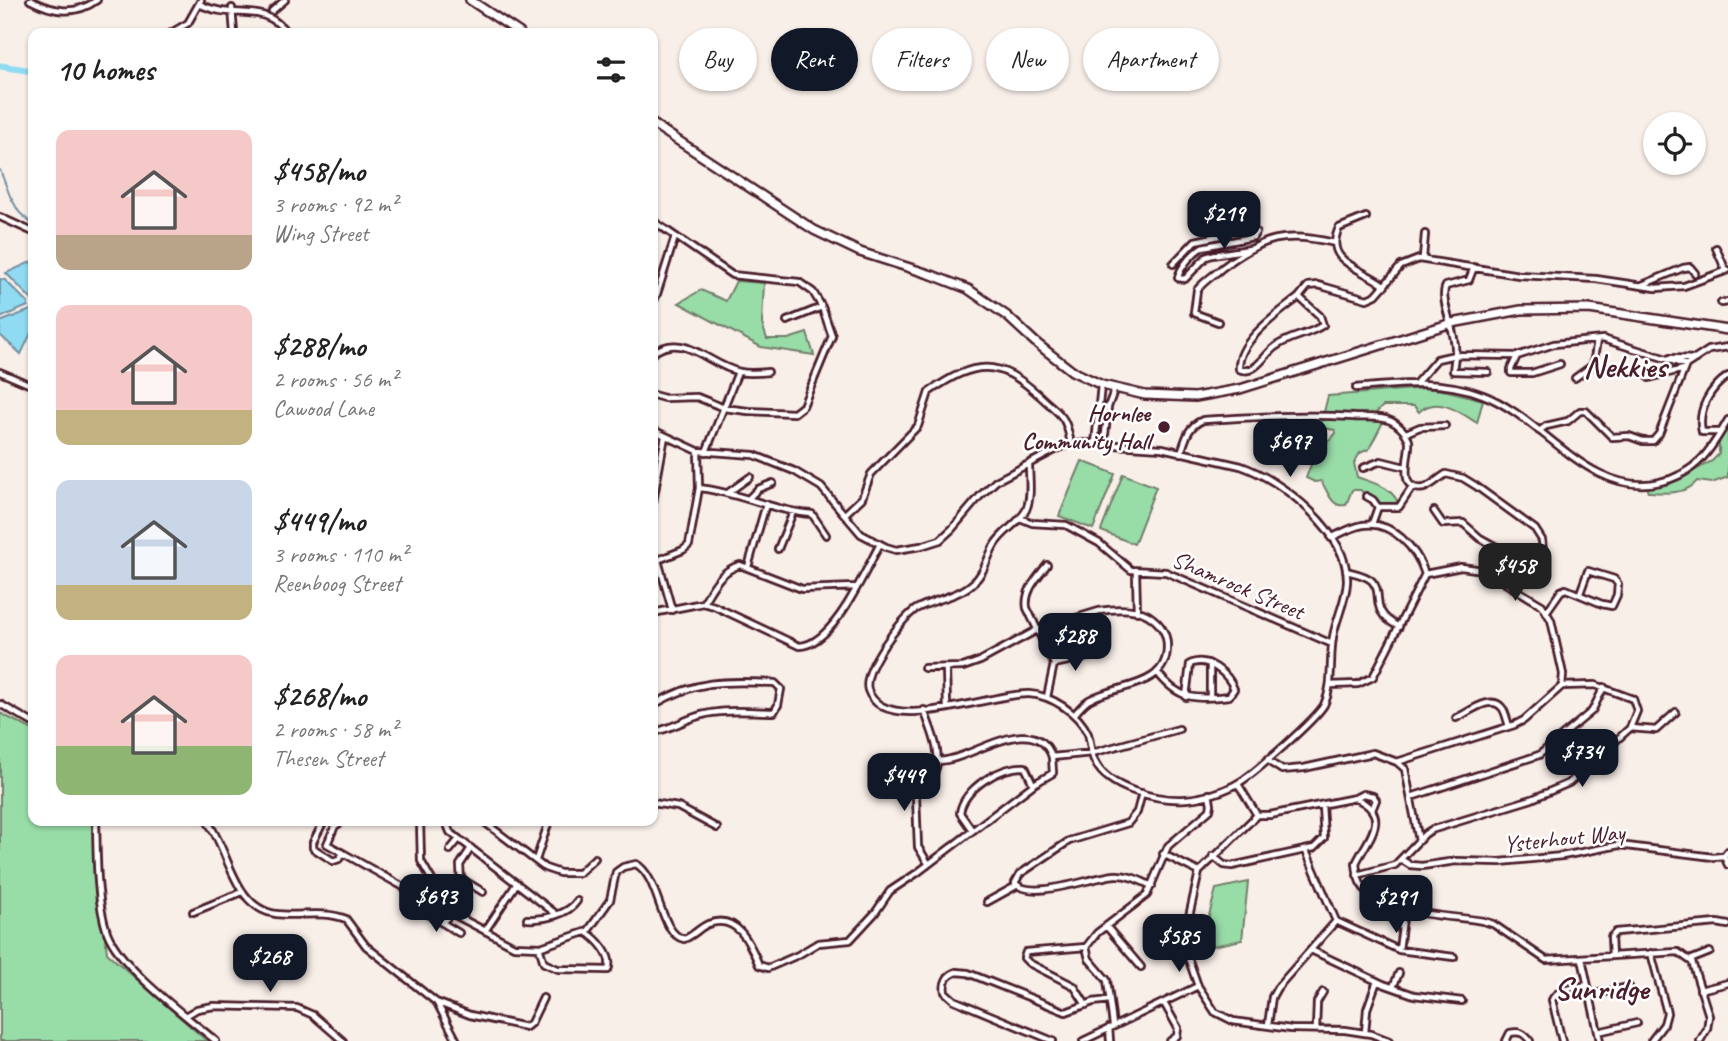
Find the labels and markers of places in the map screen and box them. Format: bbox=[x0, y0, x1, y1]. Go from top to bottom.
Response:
pin: $219 bbox=[1183, 191, 1265, 251]
place label: Hornlee Community Hall bbox=[1022, 398, 1155, 456]
marker: Hornlee Community Hall bbox=[1156, 419, 1172, 435]
pin: $697 bbox=[1249, 420, 1331, 479]
pin: $458 bbox=[1474, 544, 1556, 603]
pin: $288 bbox=[1034, 614, 1116, 673]
pin: $734 bbox=[1541, 730, 1623, 789]
pin: $449 bbox=[863, 754, 945, 813]
pin: $693 bbox=[395, 874, 477, 934]
pin: $291 bbox=[1355, 876, 1437, 935]
pin: $585 bbox=[1138, 914, 1220, 974]
pin: $268 bbox=[229, 934, 311, 994]

